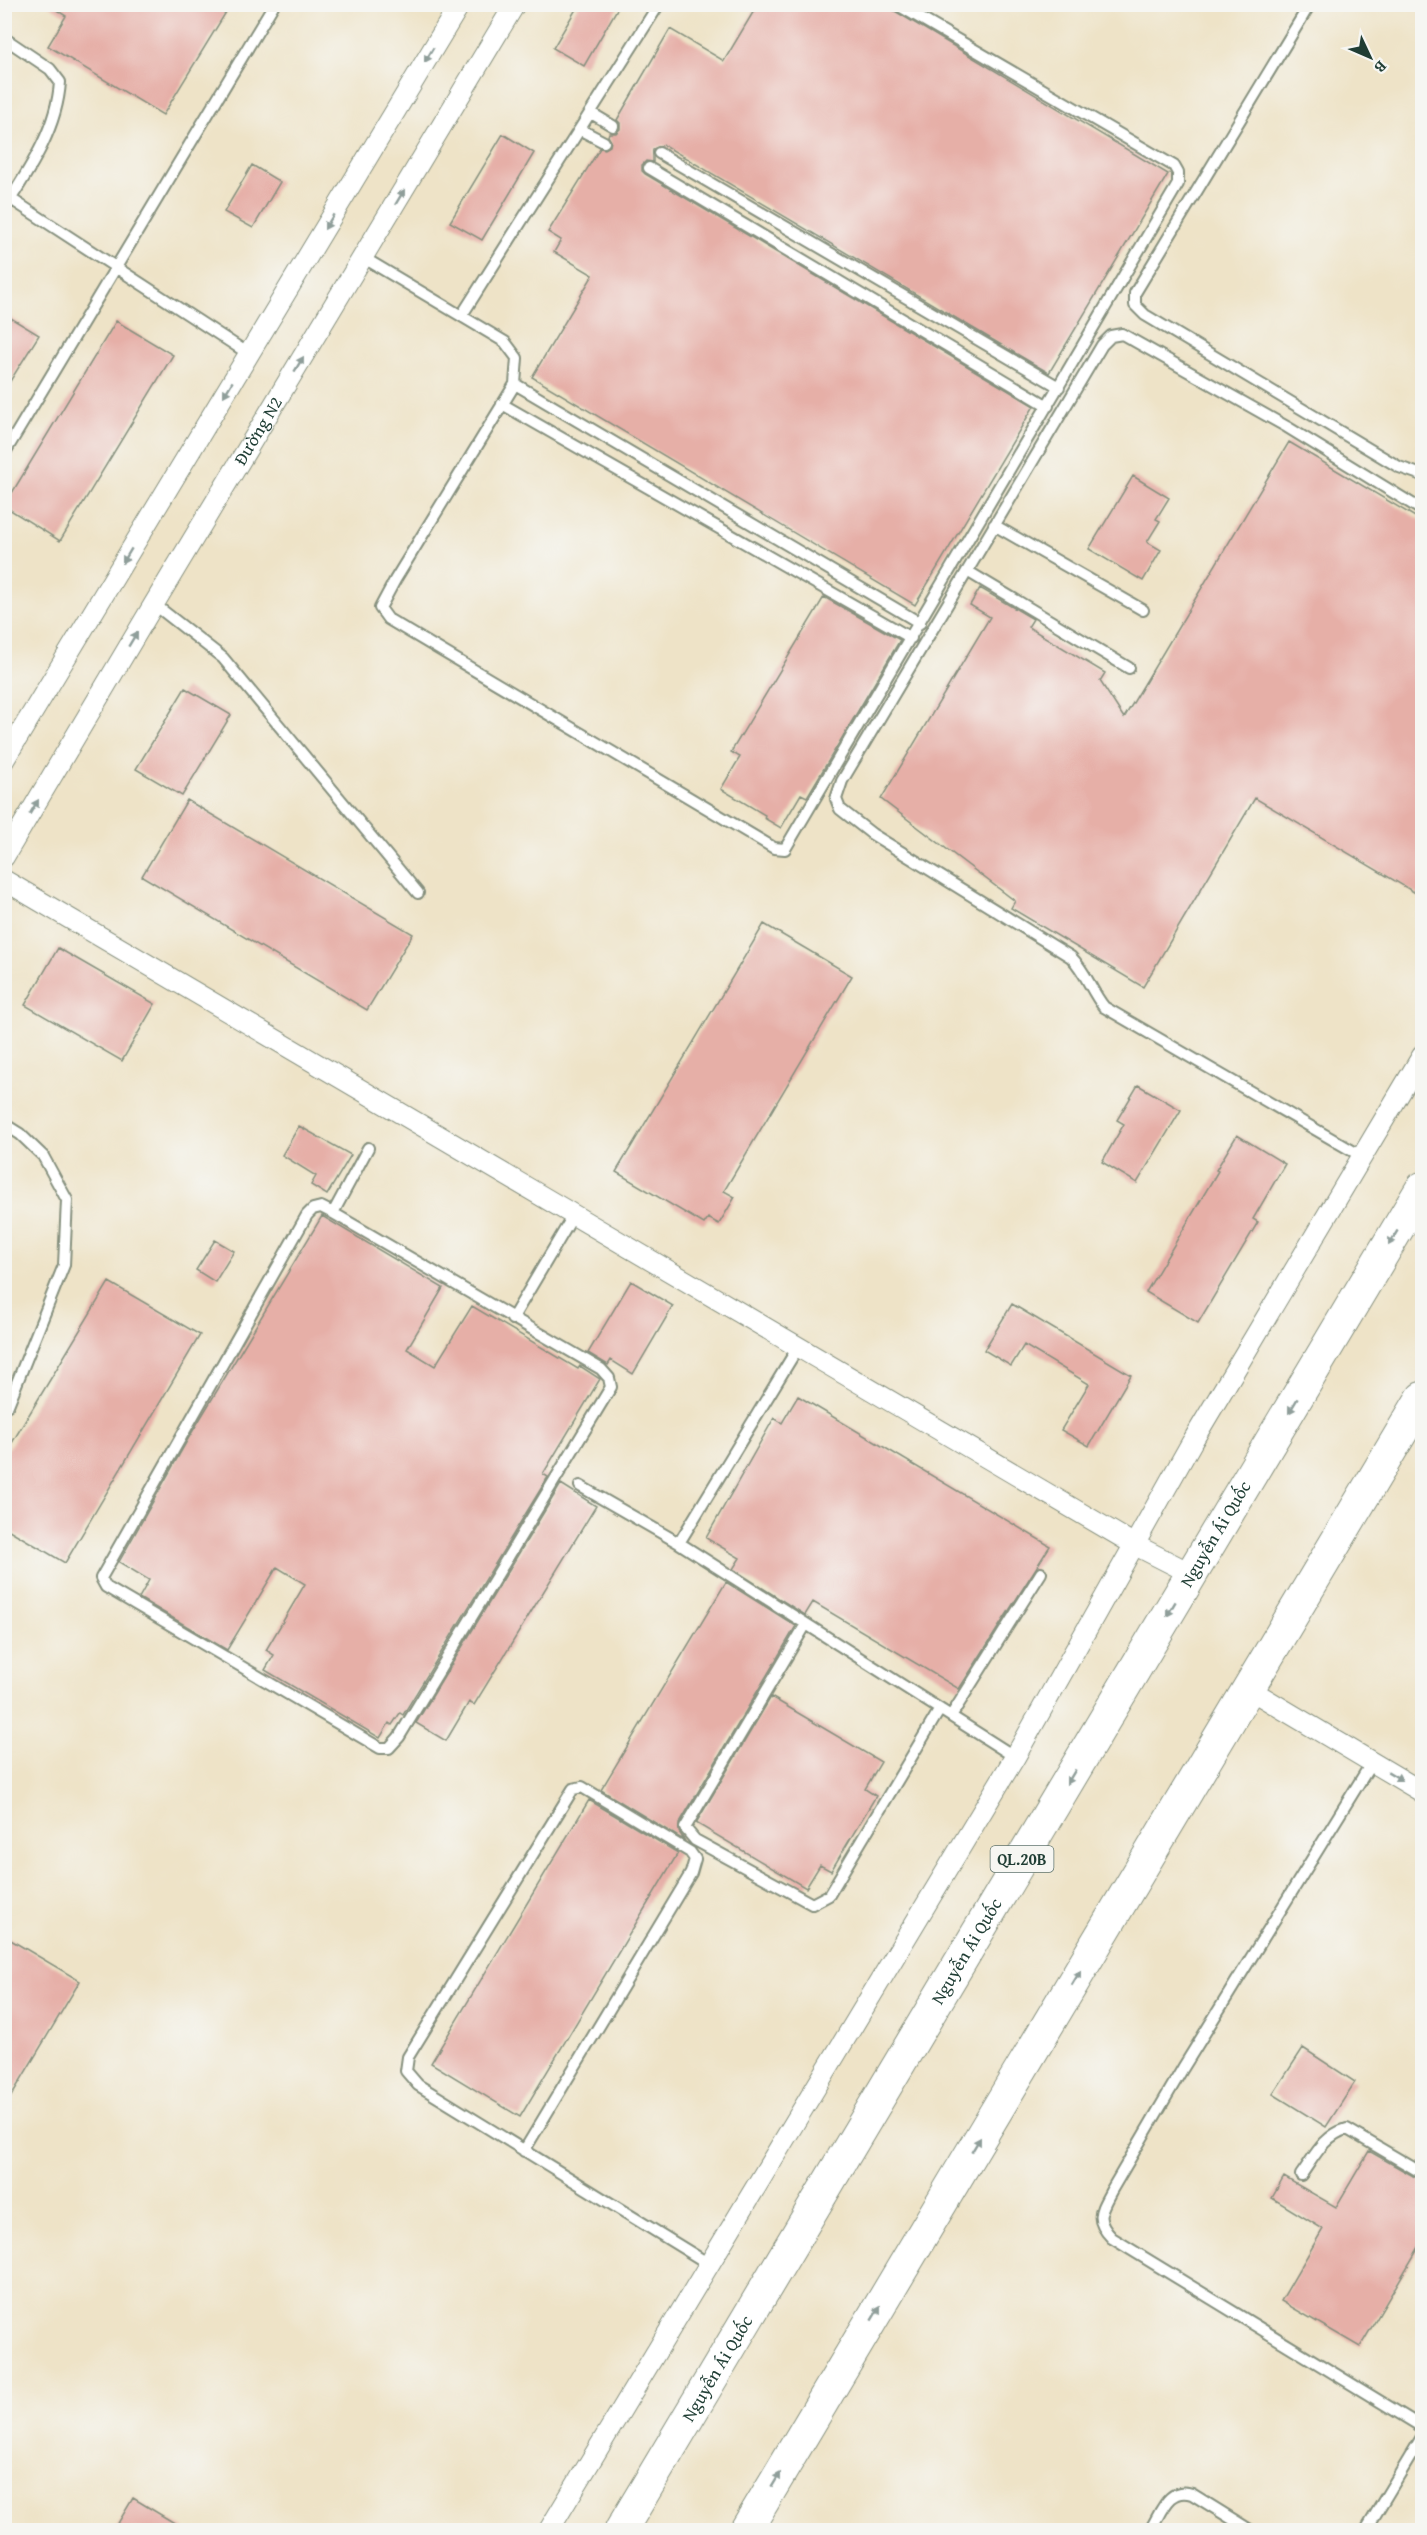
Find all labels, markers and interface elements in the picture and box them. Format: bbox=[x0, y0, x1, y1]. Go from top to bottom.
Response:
north arrow bbox=[1340, 27, 1400, 87]
one-way arrow bbox=[424, 47, 435, 63]
text: B bbox=[1369, 56, 1393, 79]
one-way arrow bbox=[395, 188, 405, 205]
one-way arrow bbox=[323, 214, 334, 230]
one-way arrow bbox=[294, 356, 305, 372]
one-way arrow bbox=[223, 381, 233, 398]
street label: Đường N2 bbox=[227, 391, 289, 470]
one-way arrow bbox=[122, 548, 133, 564]
one-way arrow bbox=[128, 631, 139, 647]
one-way arrow bbox=[29, 799, 40, 815]
one-way arrow bbox=[1387, 1230, 1398, 1246]
one-way arrow bbox=[1287, 1398, 1298, 1414]
street label: Nguyễn Ái Quốc bbox=[1173, 1475, 1257, 1592]
one-way arrow bbox=[1166, 1601, 1176, 1618]
one-way arrow bbox=[1066, 1769, 1077, 1785]
one-way arrow bbox=[1387, 1771, 1404, 1781]
road number: QL.20B bbox=[990, 1846, 1054, 1872]
street label: Nguyễn Ái Quốc bbox=[924, 1893, 1008, 2009]
one-way arrow bbox=[1071, 1970, 1082, 1986]
one-way arrow bbox=[971, 2137, 982, 2153]
one-way arrow bbox=[871, 2305, 882, 2321]
street label: Nguyễn Ái Quốc bbox=[675, 2310, 759, 2427]
one-way arrow bbox=[771, 2472, 782, 2488]

